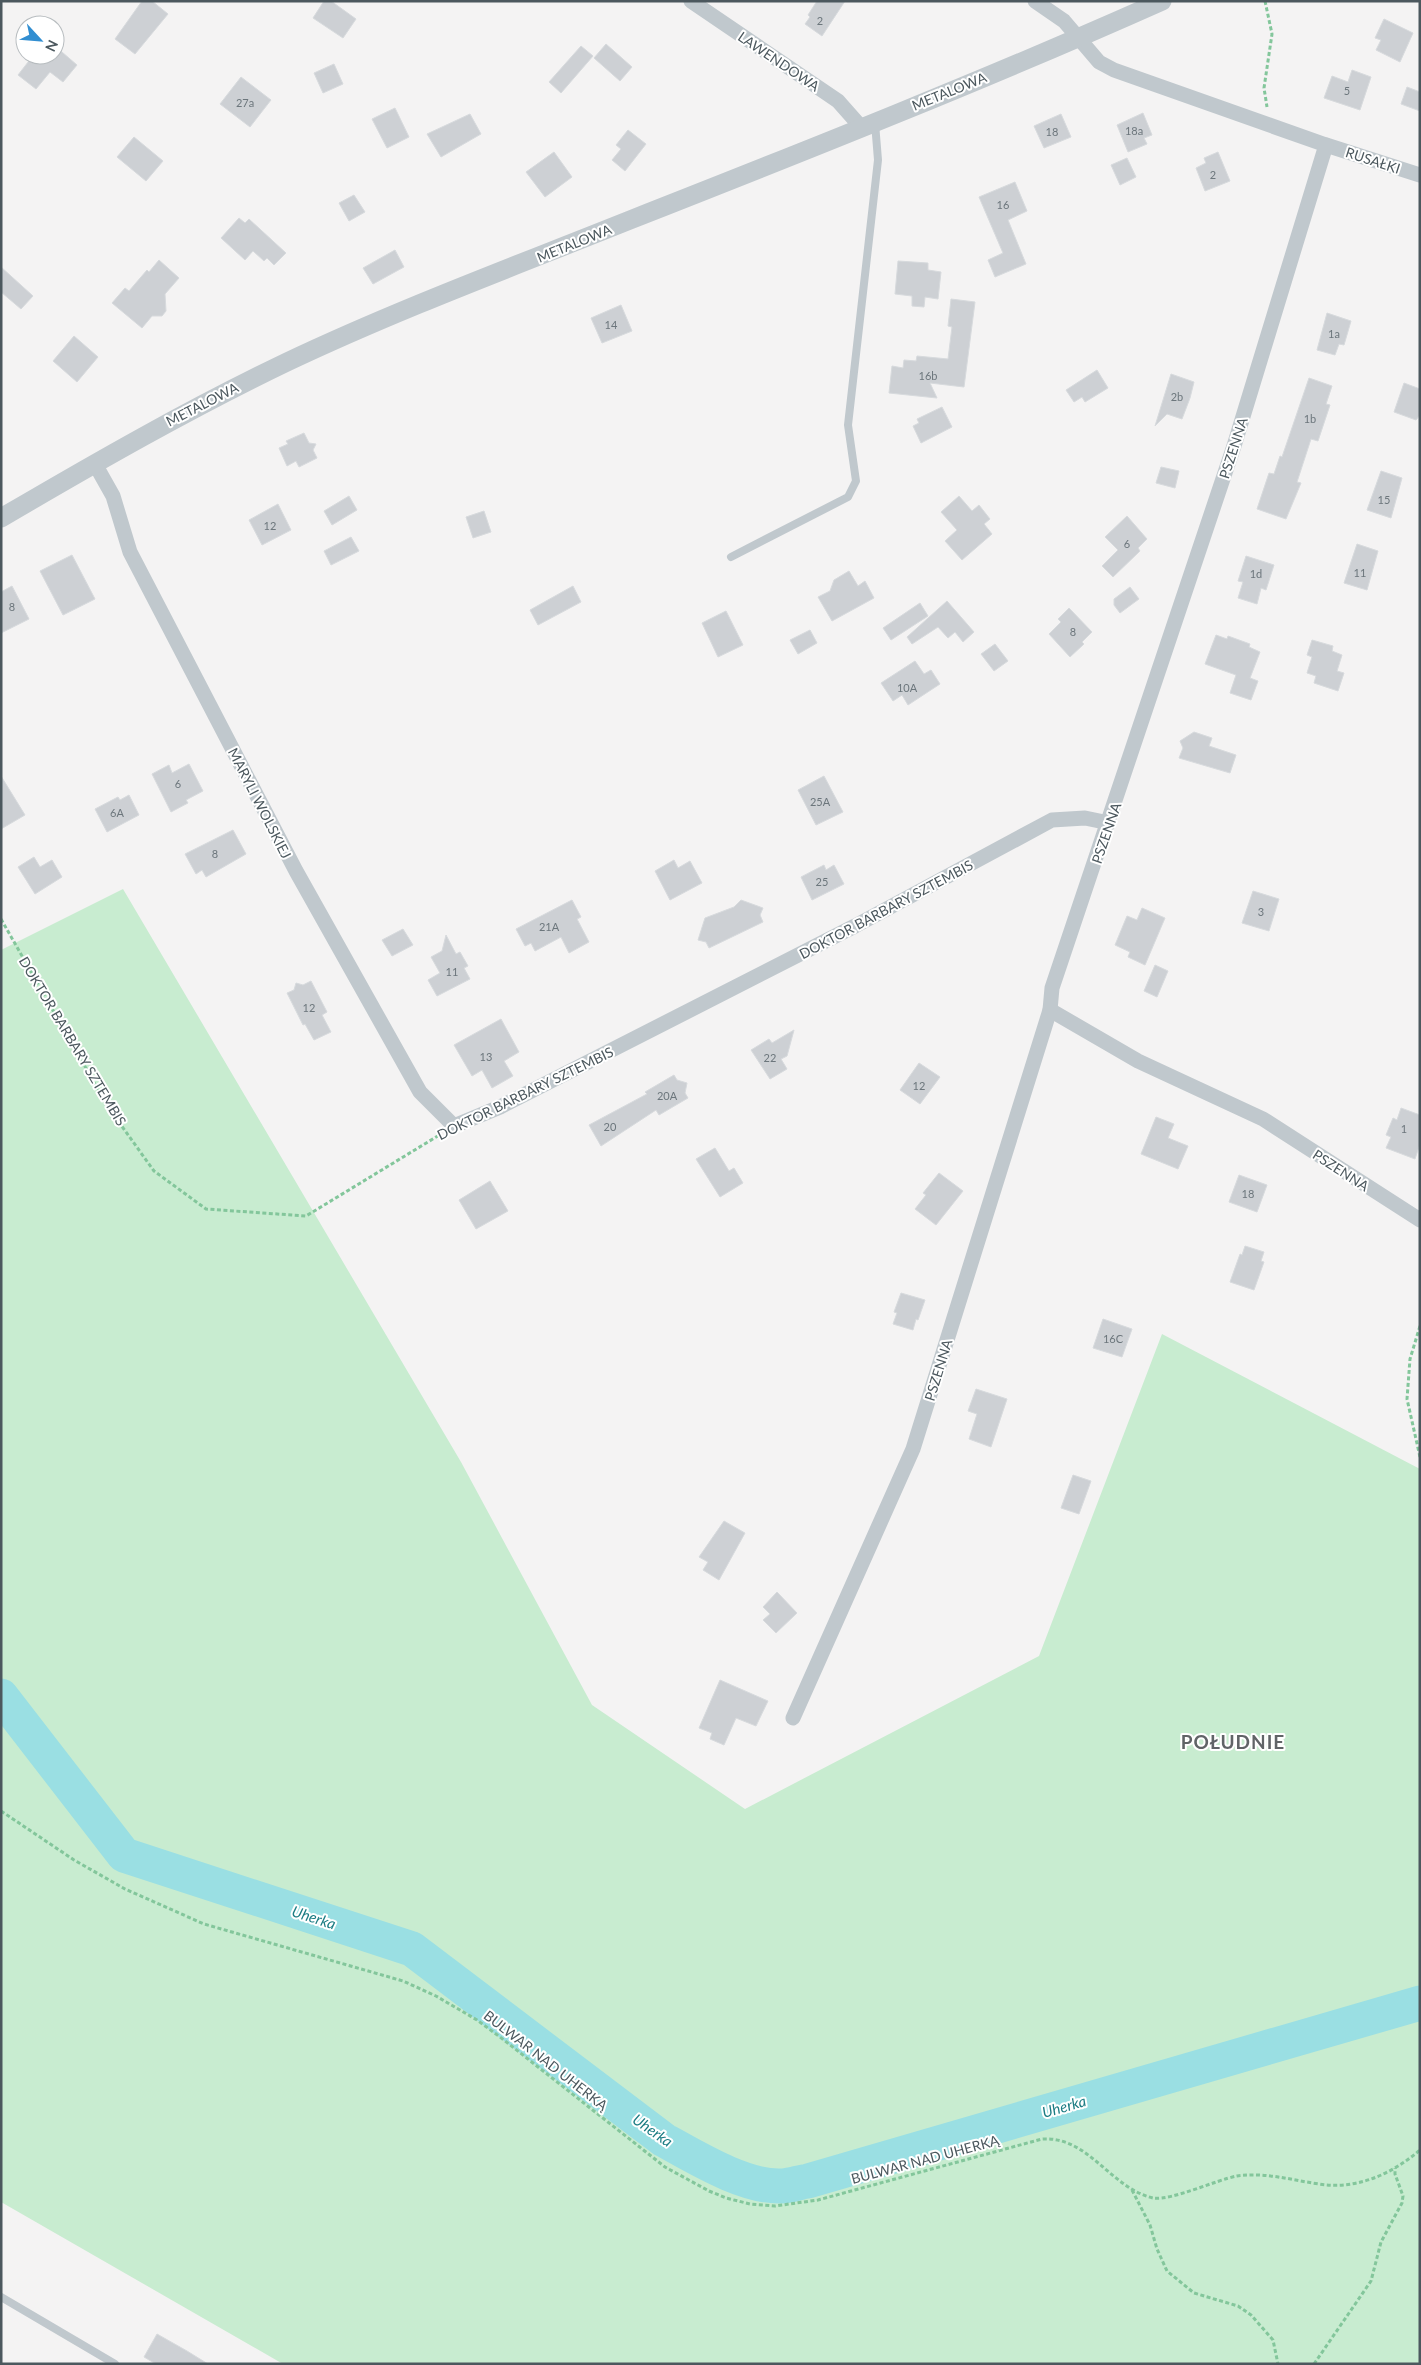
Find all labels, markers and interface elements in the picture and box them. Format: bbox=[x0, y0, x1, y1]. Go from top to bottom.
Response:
house number: 2 bbox=[817, 14, 823, 27]
north arrow bbox=[15, 15, 65, 65]
street label: LAWENDOWA bbox=[735, 28, 823, 95]
text: N bbox=[42, 37, 62, 54]
street label: METALOWA bbox=[909, 68, 989, 114]
house number: 5 bbox=[1344, 84, 1350, 97]
house number: 27a bbox=[236, 96, 254, 109]
house number: 18a bbox=[1125, 124, 1143, 137]
house number: 18 bbox=[1046, 125, 1058, 138]
street label: RUSAŁKI bbox=[1344, 143, 1402, 177]
house number: 2 bbox=[1210, 168, 1216, 181]
house number: 16 bbox=[997, 198, 1009, 211]
street label: METALOWA bbox=[534, 220, 614, 266]
house number: 14 bbox=[605, 318, 618, 331]
house number: 1a bbox=[1328, 327, 1340, 340]
house number: 16b bbox=[919, 369, 937, 382]
street label: METALOWA bbox=[163, 378, 242, 430]
house number: 2b bbox=[1171, 390, 1183, 403]
house number: 1b bbox=[1304, 412, 1316, 425]
street label: PSZENNA bbox=[1215, 415, 1251, 481]
house number: 15 bbox=[1378, 493, 1390, 506]
house number: 12 bbox=[264, 519, 276, 532]
house number: 6 bbox=[1124, 537, 1130, 550]
house number: 11 bbox=[1354, 566, 1366, 579]
house number: 1d bbox=[1250, 567, 1262, 580]
house number: 8 bbox=[9, 600, 15, 613]
house number: 8 bbox=[1070, 625, 1076, 638]
house number: 10A bbox=[897, 681, 918, 694]
street label: MARYLI WOLSKIEJ bbox=[225, 745, 295, 861]
house number: 6 bbox=[175, 777, 181, 790]
house number: 25A bbox=[810, 795, 831, 808]
street label: PSZENNA bbox=[1088, 800, 1125, 866]
house number: 6A bbox=[110, 806, 124, 819]
house number: 8 bbox=[212, 847, 218, 860]
street label: DOKTOR BARBARY SZTEMBIS bbox=[796, 856, 976, 962]
house number: 25 bbox=[816, 875, 828, 888]
house number: 3 bbox=[1258, 905, 1264, 918]
house number: 21A bbox=[539, 920, 560, 933]
street label: DOKTOR BARBARY SZTEMBIS bbox=[16, 953, 130, 1129]
house number: 11 bbox=[446, 965, 458, 978]
house number: 12 bbox=[303, 1001, 315, 1014]
street label: DOKTOR BARBARY SZTEMBIS bbox=[434, 1043, 616, 1143]
house number: 13 bbox=[480, 1050, 492, 1063]
house number: 22 bbox=[764, 1051, 776, 1064]
house number: 12 bbox=[913, 1079, 925, 1092]
house number: 20A bbox=[657, 1089, 678, 1102]
house number: 20 bbox=[604, 1120, 617, 1133]
house number: 1 bbox=[1401, 1122, 1407, 1135]
street label: PSZENNA bbox=[1310, 1146, 1373, 1195]
house number: 18 bbox=[1242, 1187, 1254, 1200]
house number: 16C bbox=[1103, 1332, 1124, 1345]
street label: PSZENNA bbox=[921, 1337, 956, 1403]
district label: POŁUDNIE bbox=[1181, 1730, 1285, 1753]
water label: Uherka bbox=[290, 1902, 338, 1933]
street label: BULWAR NAD UHERKĄ bbox=[481, 2006, 612, 2114]
water label: Uherka bbox=[1040, 2091, 1088, 2121]
water label: Uherka bbox=[629, 2110, 677, 2150]
street label: BULWAR NAD UHERKĄ bbox=[849, 2131, 1001, 2187]

